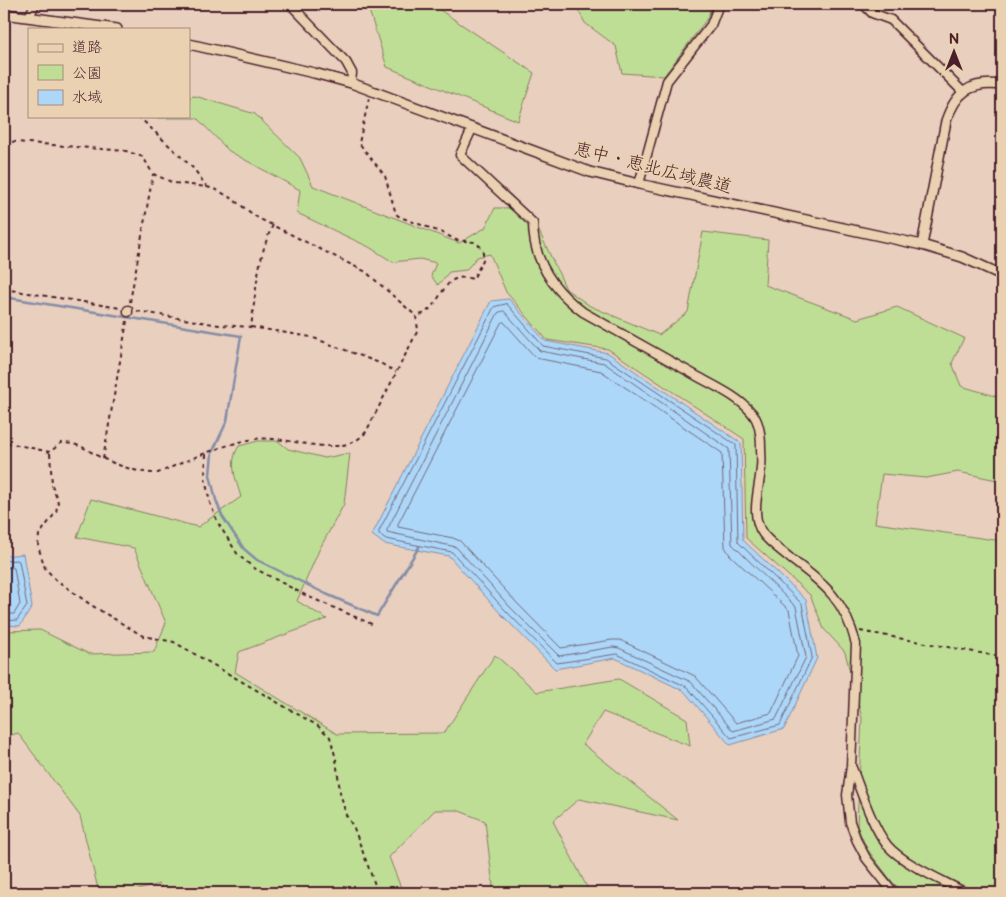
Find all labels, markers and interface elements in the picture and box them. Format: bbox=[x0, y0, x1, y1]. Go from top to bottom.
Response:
legend bbox=[28, 28, 190, 118]
north arrow bbox=[928, 28, 978, 78]
text: N bbox=[949, 31, 959, 48]
text: 道路 bbox=[72, 38, 102, 57]
text: 公園 bbox=[72, 64, 102, 83]
text: 水域 bbox=[72, 88, 102, 107]
street label: 恵中・恵北広域農道 bbox=[572, 138, 734, 198]

